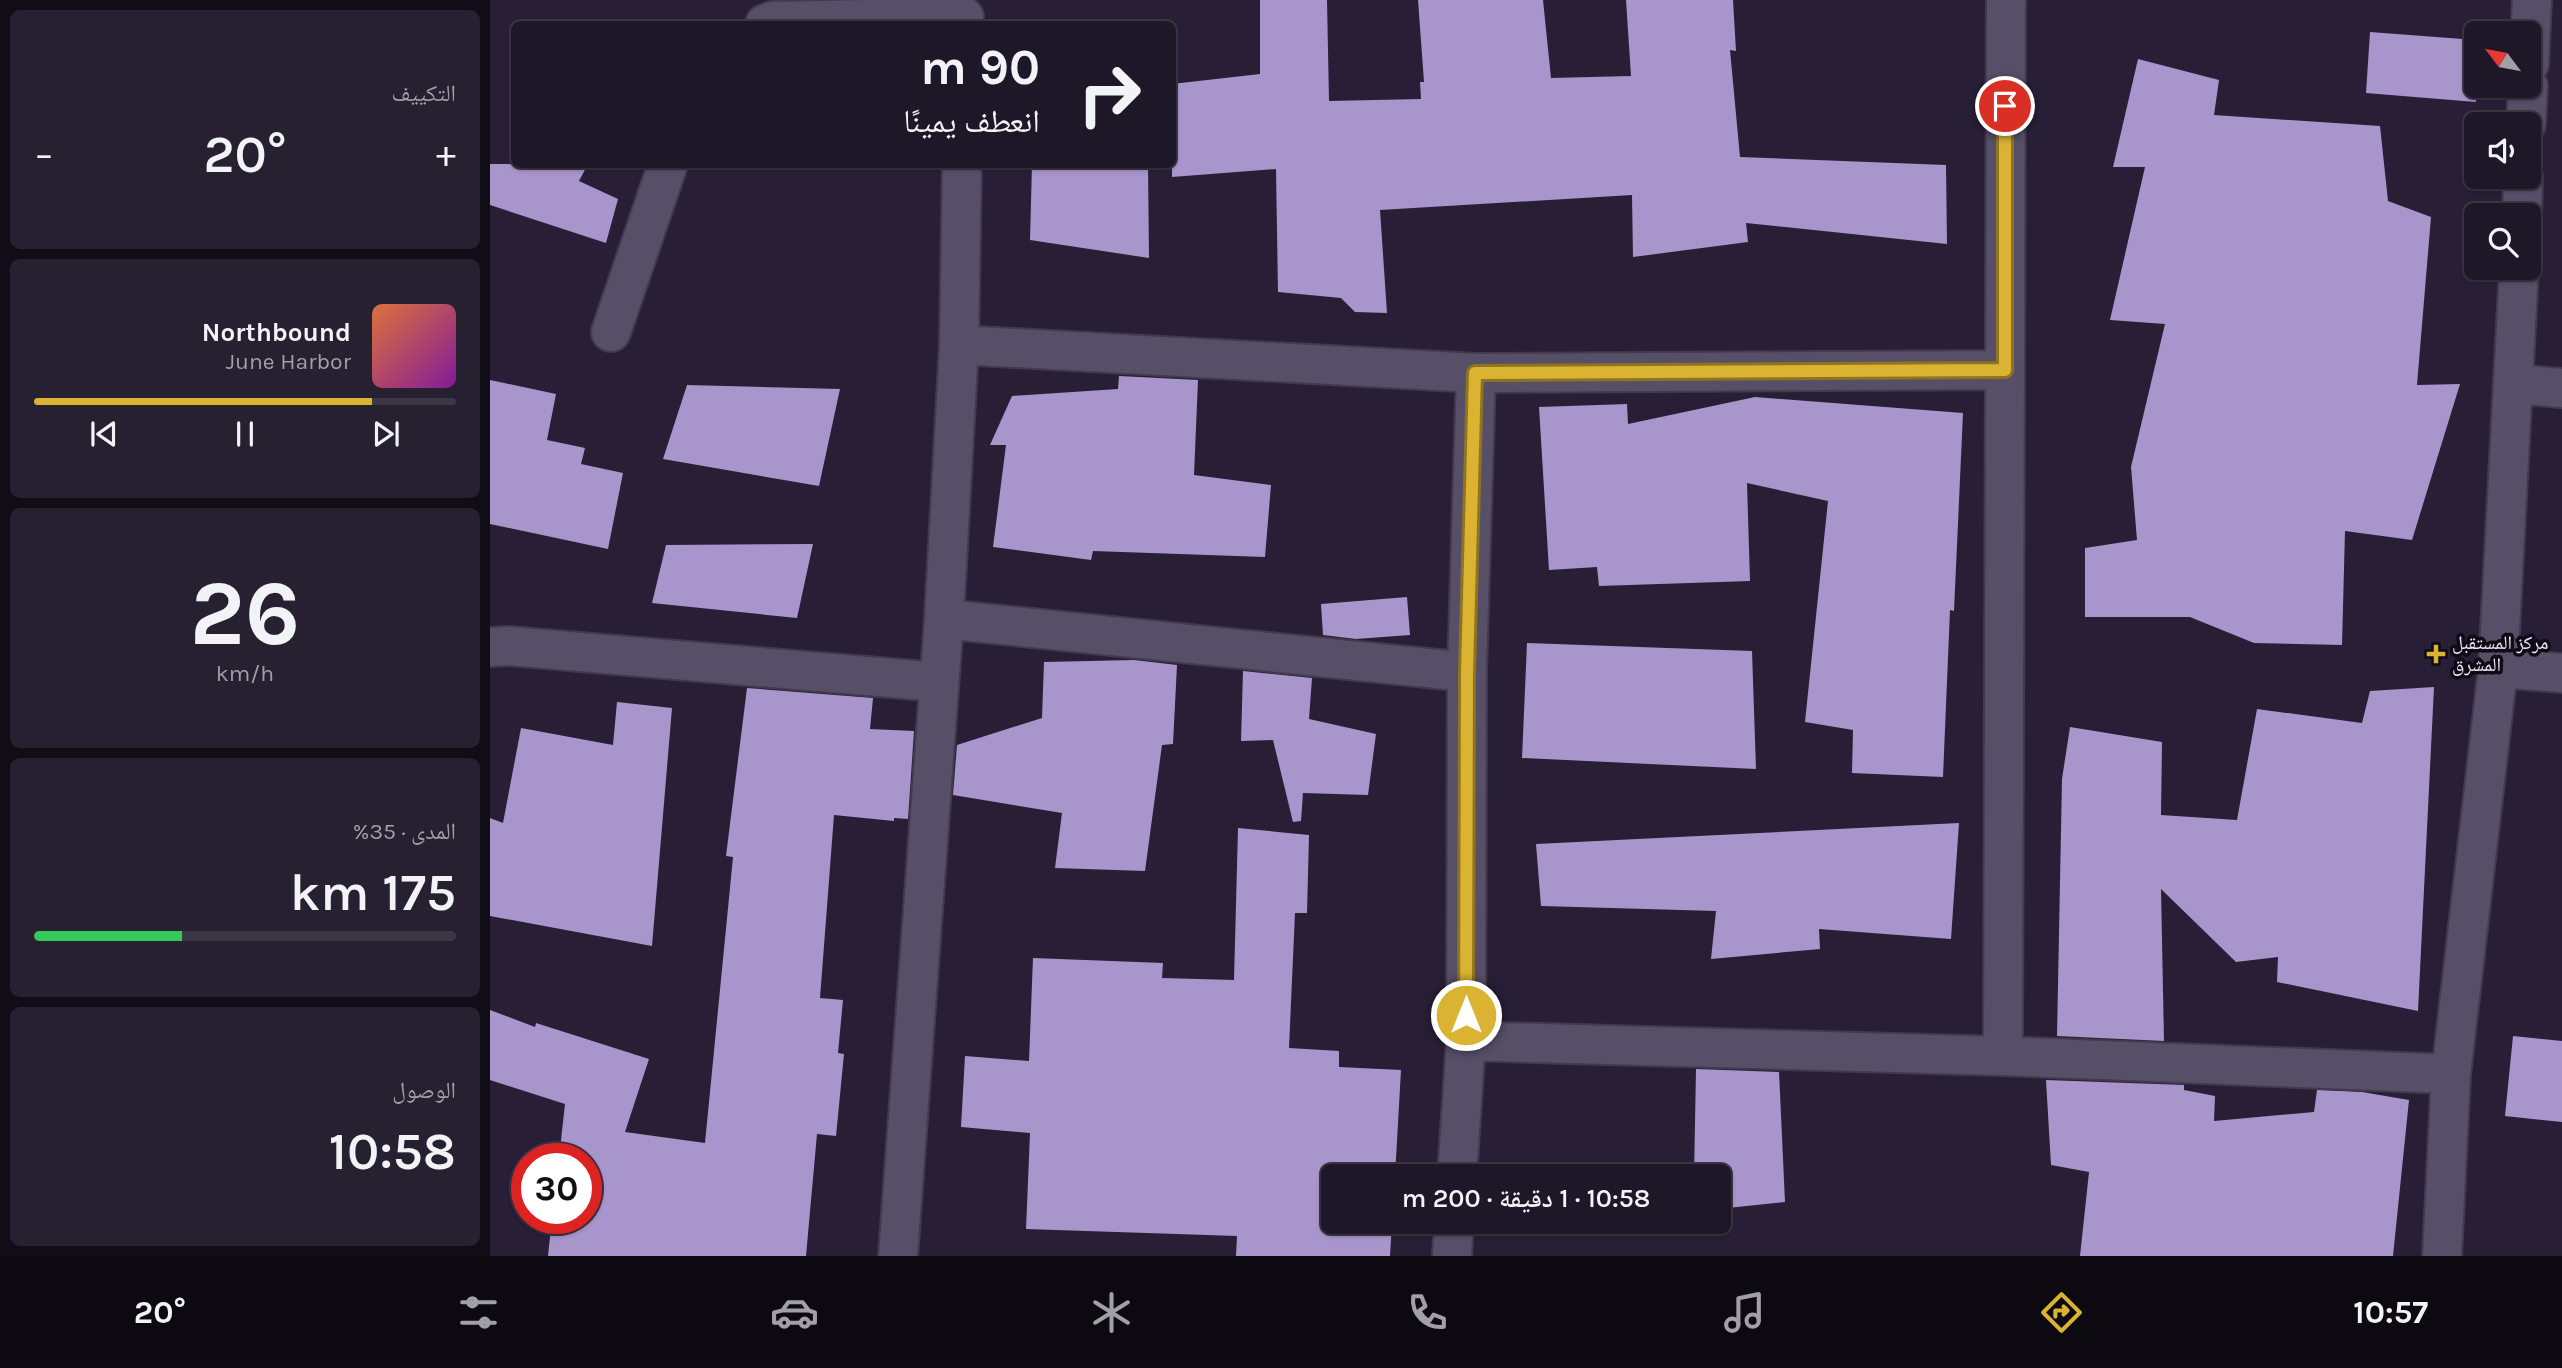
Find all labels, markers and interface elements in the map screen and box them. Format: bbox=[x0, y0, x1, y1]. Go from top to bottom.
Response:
north arrow bbox=[2464, 21, 2541, 98]
map controls bbox=[2464, 21, 2541, 280]
text: 90 m bbox=[920, 39, 1040, 96]
icon: right bbox=[1064, 49, 1155, 140]
pin bbox=[1975, 76, 2035, 136]
text: التكييف bbox=[391, 80, 456, 107]
icon: arrive bbox=[1986, 87, 2024, 125]
text: انعطف يمينًا bbox=[903, 103, 1040, 140]
button: sound bbox=[2464, 112, 2541, 189]
text: 20° bbox=[204, 124, 286, 185]
text: − bbox=[34, 132, 54, 177]
text: + bbox=[436, 132, 456, 177]
button: search bbox=[2464, 203, 2541, 280]
text: Northbound bbox=[202, 317, 351, 348]
text: June Harbor bbox=[226, 348, 351, 375]
icon: previous bbox=[85, 415, 123, 453]
icon: pause bbox=[226, 415, 264, 453]
icon: next bbox=[367, 415, 405, 453]
text: 26 bbox=[190, 561, 300, 667]
place label: مركز المستقبل المشرق bbox=[2452, 632, 2548, 676]
marker: مركز المستقبل المشرق bbox=[2426, 644, 2446, 664]
text: km/h bbox=[216, 660, 274, 687]
text: المدى · 35% bbox=[353, 818, 456, 845]
text: 175 km bbox=[290, 862, 456, 923]
position arrow bbox=[1429, 978, 1503, 1052]
text: الوصول bbox=[392, 1077, 456, 1104]
text: 10:58 bbox=[329, 1121, 456, 1182]
speed limit sign: 30 bbox=[511, 1143, 602, 1234]
text: 10:58 · 1 دقيقة · 200 m bbox=[1402, 1183, 1650, 1214]
icon: filters bbox=[454, 1288, 503, 1337]
icon: car bbox=[770, 1288, 819, 1337]
icon: climate bbox=[1087, 1288, 1136, 1337]
icon: phone bbox=[1403, 1288, 1452, 1337]
icon: music bbox=[1720, 1288, 1769, 1337]
icon: directions bbox=[2037, 1288, 2086, 1337]
text: 20° bbox=[134, 1294, 186, 1331]
text: 10:57 bbox=[2353, 1294, 2428, 1331]

